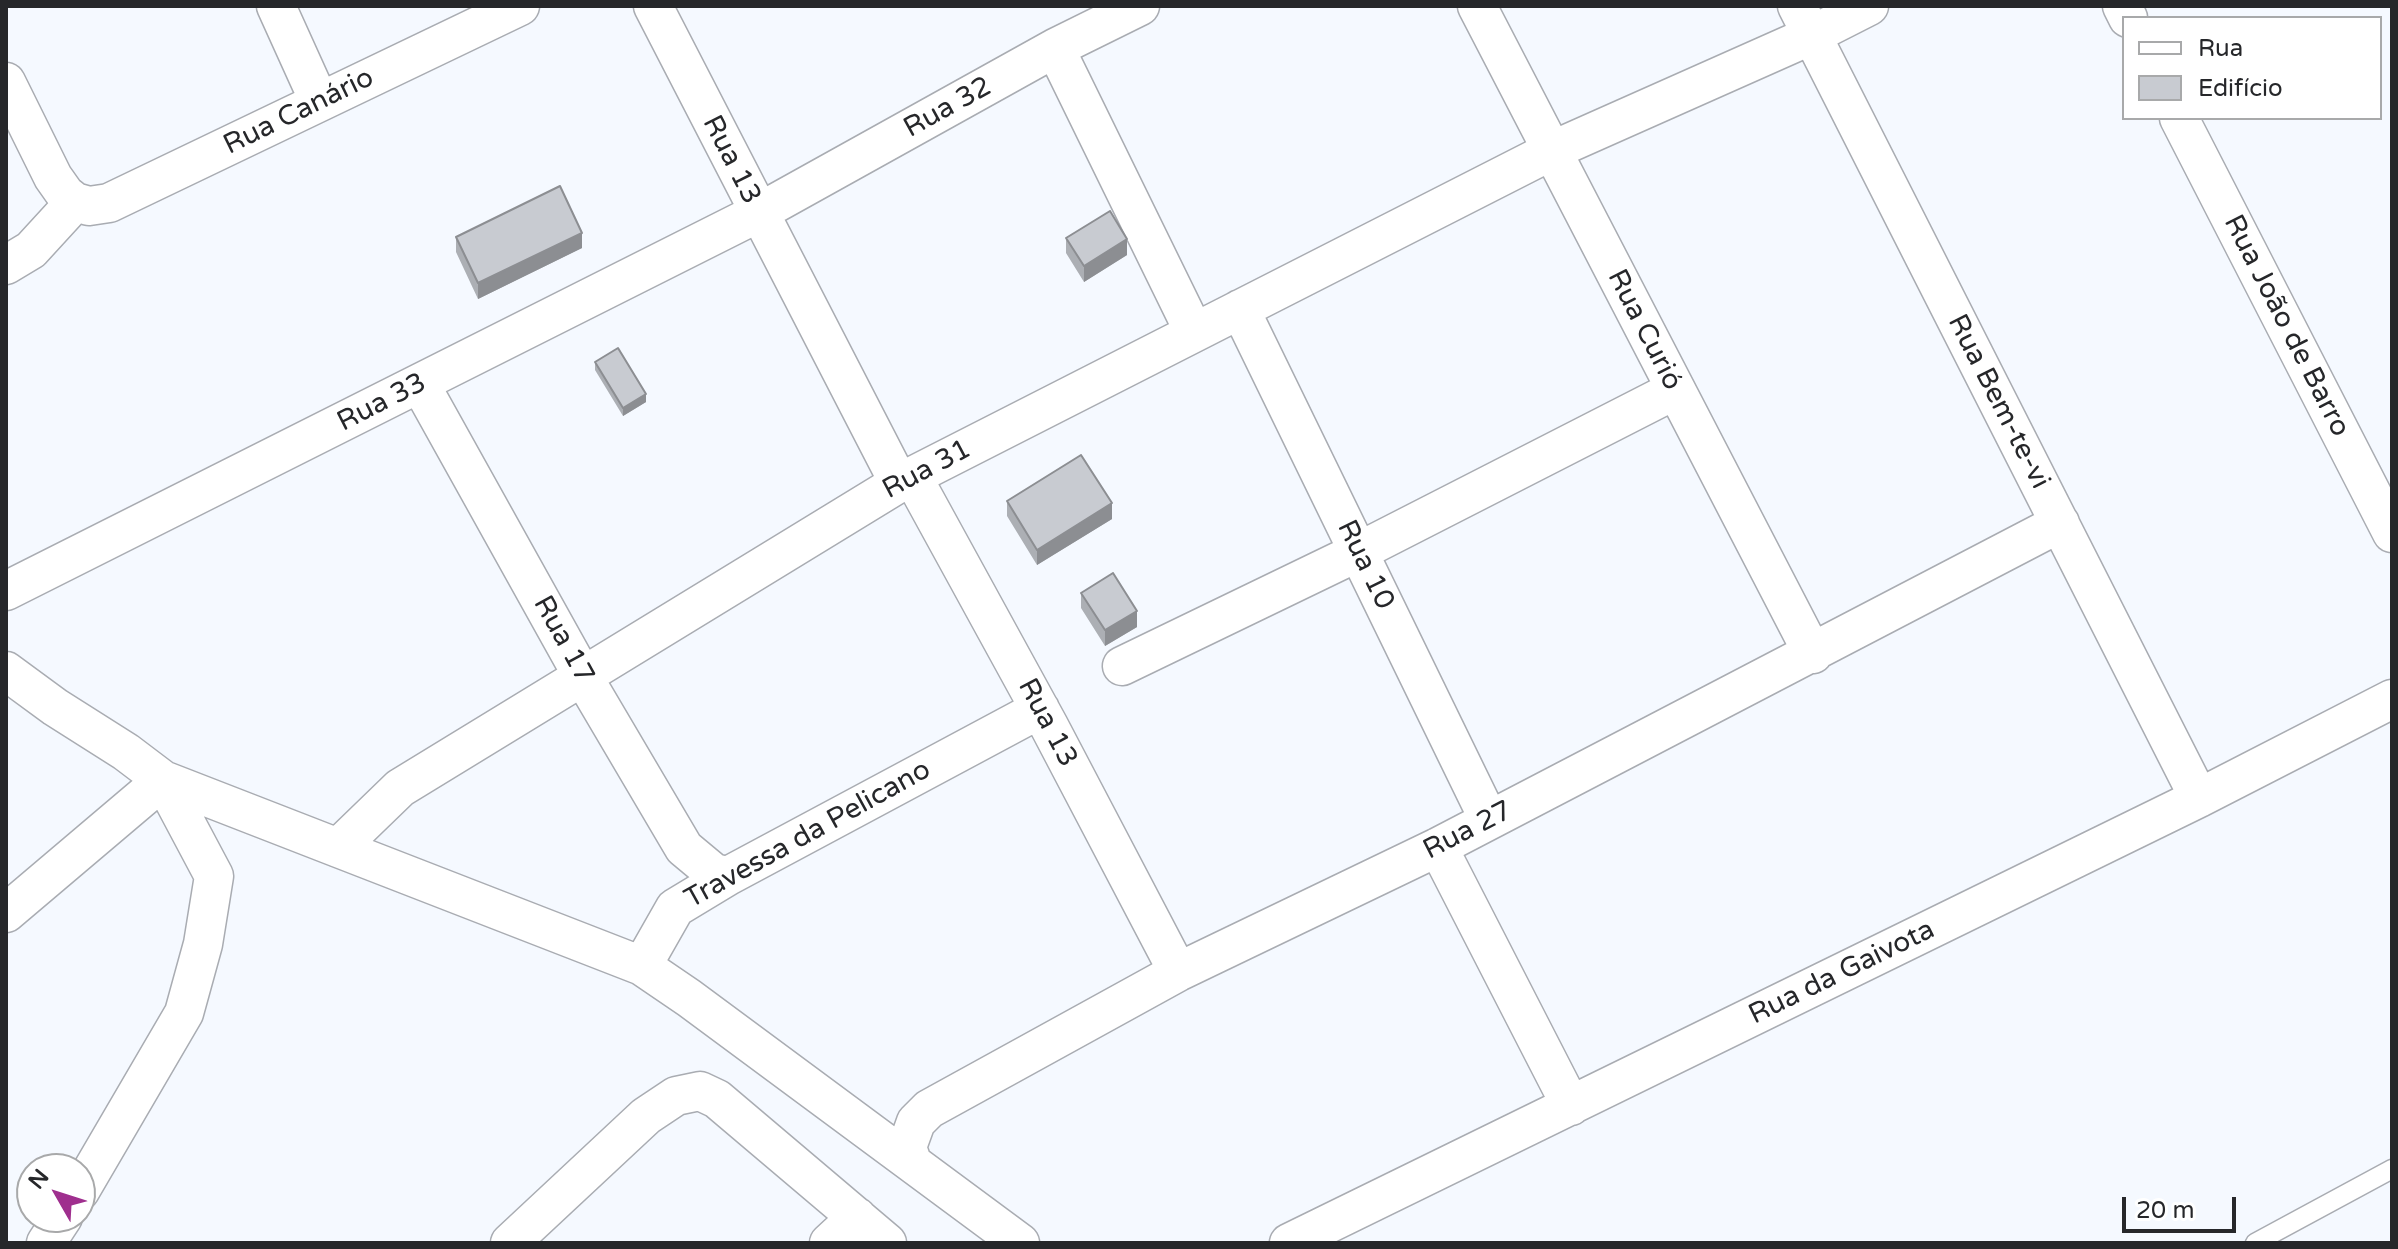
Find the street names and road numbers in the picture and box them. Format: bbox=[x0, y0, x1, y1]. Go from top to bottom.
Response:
street label: Rua Canário bbox=[219, 61, 379, 163]
street label: Rua 32 bbox=[898, 70, 998, 146]
street label: Rua 13 bbox=[694, 110, 768, 210]
street label: Rua João de Barro bbox=[2216, 210, 2356, 442]
street label: Rua Curió bbox=[1599, 264, 1689, 396]
street label: Rua Bem-te-vi bbox=[1940, 309, 2056, 495]
street label: Rua 33 bbox=[332, 366, 432, 440]
street label: Rua 31 bbox=[877, 433, 977, 507]
street label: Rua 10 bbox=[1329, 515, 1401, 615]
street label: Rua 17 bbox=[525, 590, 601, 690]
street label: Rua 13 bbox=[1010, 673, 1084, 773]
street label: Travessa da Pelicano bbox=[679, 753, 937, 917]
street label: Rua 27 bbox=[1418, 794, 1518, 868]
street label: Rua da Gaivota bbox=[1744, 913, 1940, 1033]

